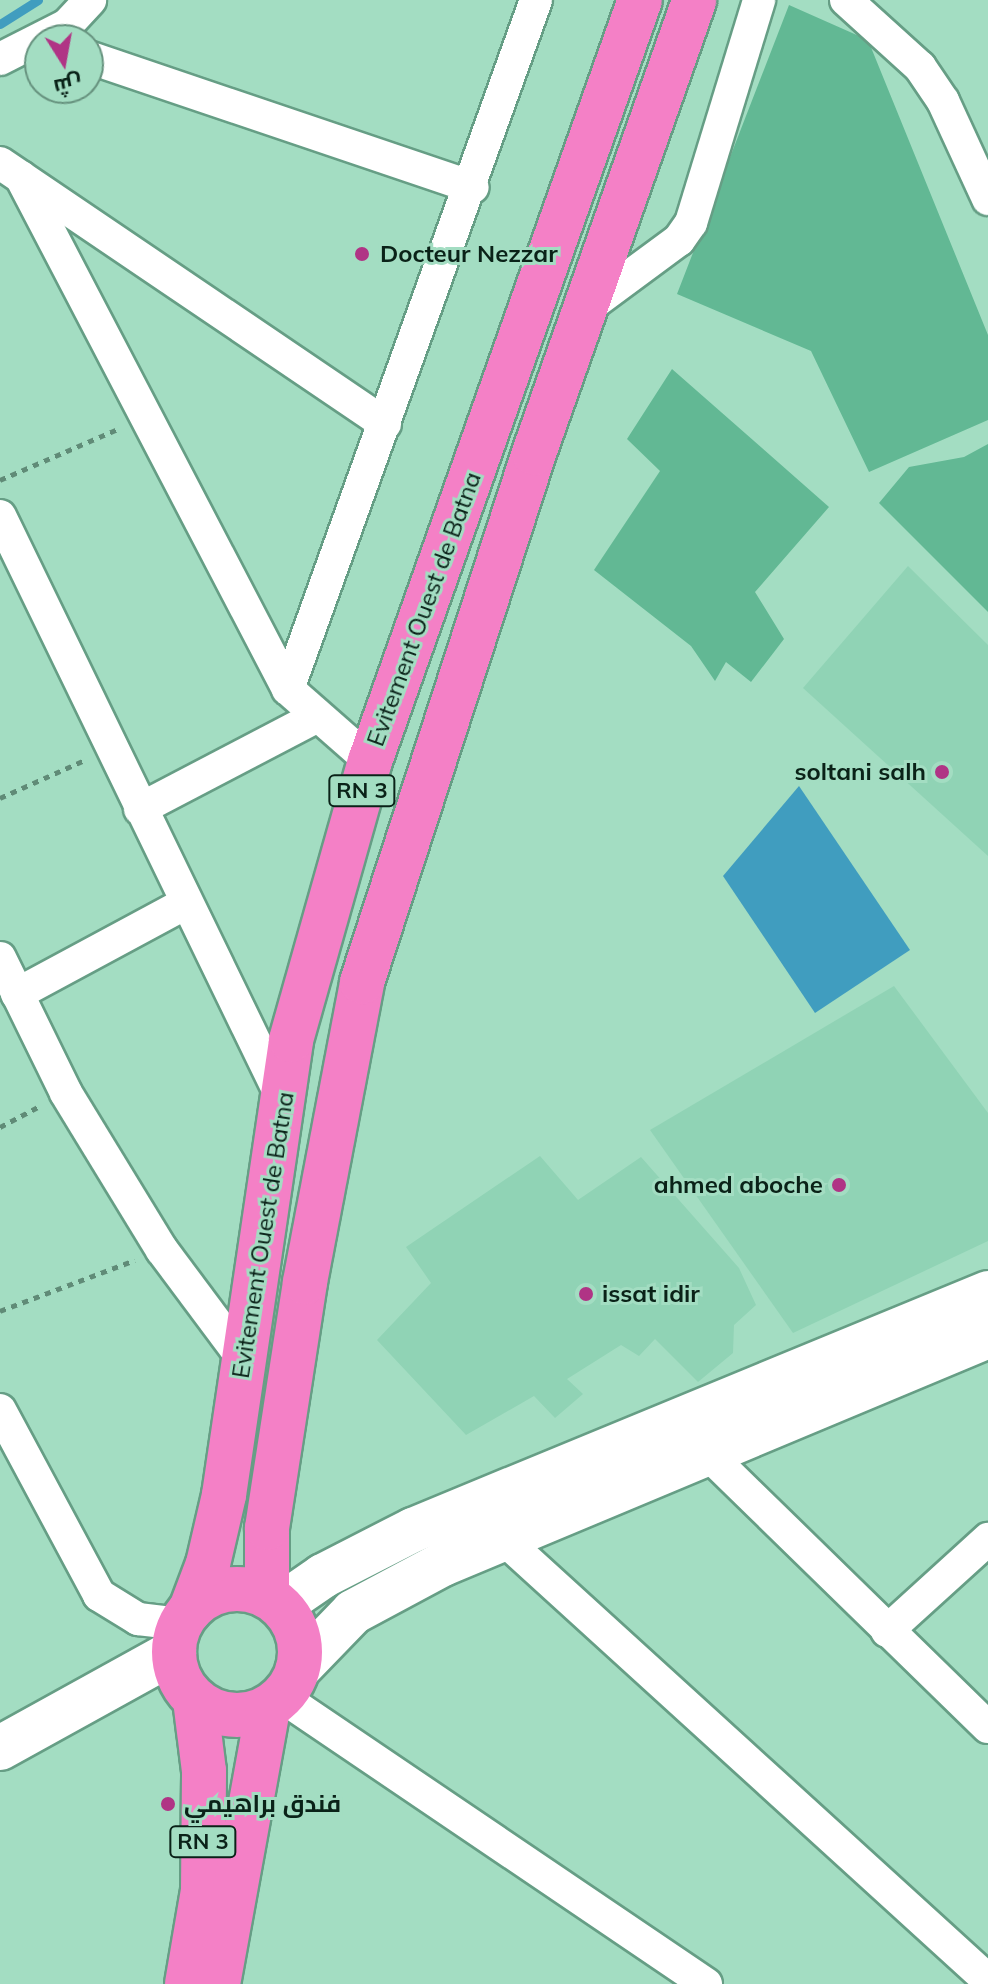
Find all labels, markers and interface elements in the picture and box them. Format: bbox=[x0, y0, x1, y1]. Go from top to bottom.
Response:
north arrow bbox=[24, 24, 104, 104]
text: ش bbox=[52, 69, 85, 102]
place label: Docteur Nezzar bbox=[380, 240, 558, 268]
marker: Docteur Nezzar bbox=[351, 243, 373, 265]
street label: Evitement Ouest de Batna bbox=[361, 468, 487, 750]
place label: soltani salh bbox=[795, 758, 926, 786]
marker: soltani salh bbox=[933, 763, 951, 781]
road number: RN 3 bbox=[328, 773, 396, 809]
street label: Evitement Ouest de Batna bbox=[226, 1090, 300, 1380]
place label: ahmed aboche bbox=[654, 1171, 823, 1199]
marker: ahmed aboche bbox=[830, 1176, 848, 1194]
place label: issat idir bbox=[602, 1280, 700, 1308]
marker: issat idir bbox=[577, 1285, 595, 1303]
place label: فندق براهيمي bbox=[184, 1790, 341, 1818]
marker: فندق براهيمي bbox=[159, 1795, 177, 1813]
road number: RN 3 bbox=[169, 1824, 237, 1860]

